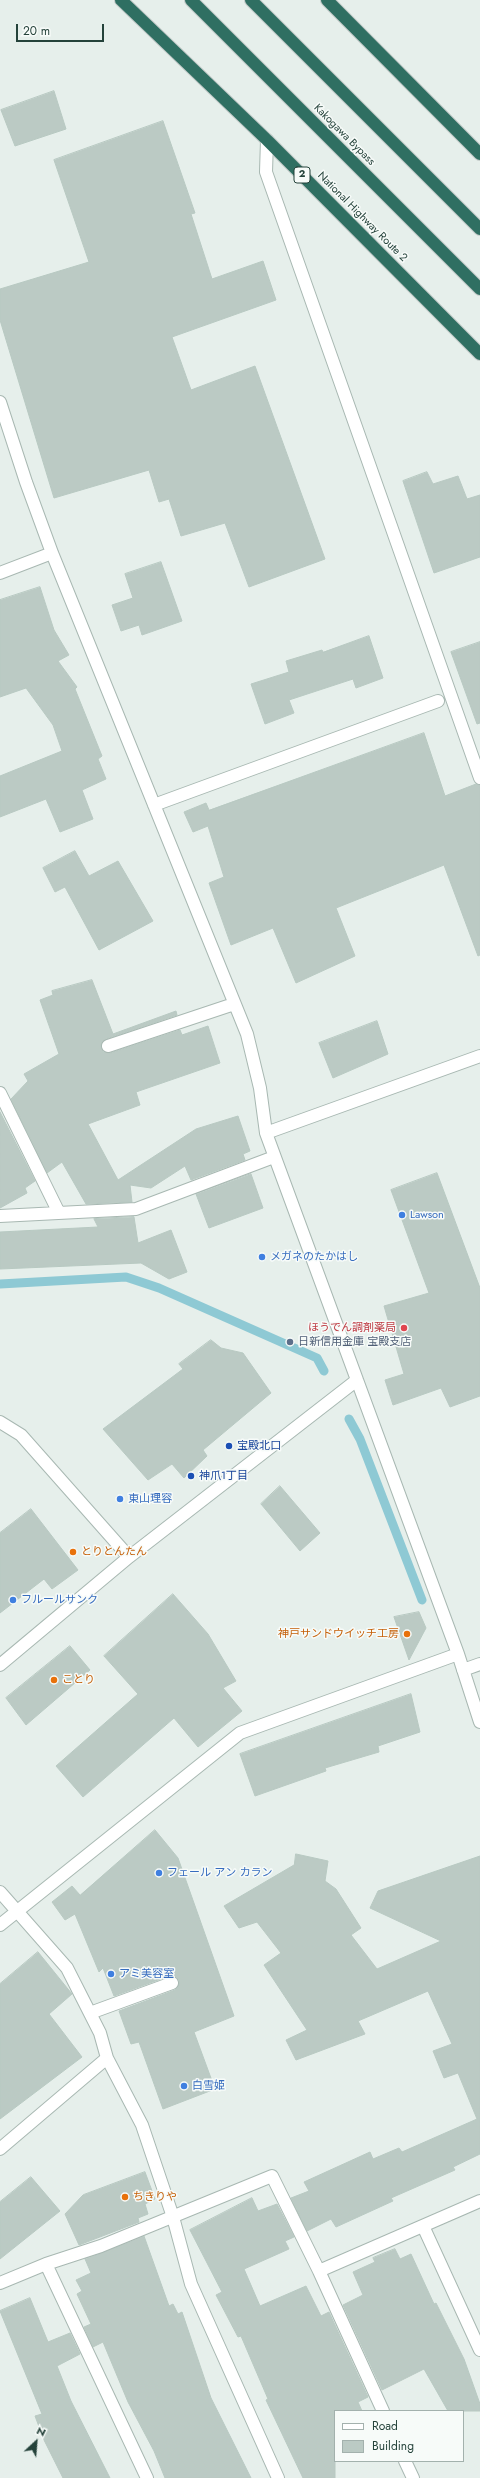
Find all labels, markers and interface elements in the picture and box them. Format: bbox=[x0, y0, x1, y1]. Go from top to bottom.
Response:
scale bar bbox=[18, 16, 106, 42]
text: 20 m bbox=[23, 22, 50, 40]
street label: Kakogawa Bypass bbox=[311, 102, 377, 168]
road number: 2 bbox=[294, 167, 310, 183]
street label: National Highway Route 2 bbox=[314, 169, 410, 265]
place label: Lawson bbox=[410, 1208, 444, 1222]
marker: Lawson bbox=[397, 1210, 407, 1220]
place label: メガネのたかはし bbox=[270, 1250, 358, 1264]
marker: メガネのたかはし bbox=[257, 1252, 267, 1262]
place label: ほうでん調剤薬局 bbox=[308, 1321, 396, 1335]
marker: ほうでん調剤薬局 bbox=[399, 1323, 409, 1333]
place label: 日新信用金庫 宝殿支店 bbox=[298, 1335, 411, 1349]
marker: 日新信用金庫 宝殿支店 bbox=[285, 1337, 295, 1347]
place label: 宝殿北口 bbox=[237, 1439, 281, 1453]
marker: 宝殿北口 bbox=[224, 1441, 234, 1451]
place label: 神爪1丁目 bbox=[199, 1469, 248, 1483]
marker: 神爪1丁目 bbox=[186, 1471, 196, 1481]
place label: 東山理容 bbox=[128, 1492, 172, 1506]
marker: 東山理容 bbox=[115, 1494, 125, 1504]
place label: とりとんたん bbox=[81, 1545, 147, 1559]
marker: とりとんたん bbox=[68, 1547, 78, 1557]
place label: フルールサンク bbox=[21, 1593, 98, 1607]
marker: フルールサンク bbox=[8, 1595, 18, 1605]
place label: 神戸サンドウイッチ工房 bbox=[278, 1627, 399, 1641]
marker: 神戸サンドウイッチ工房 bbox=[402, 1629, 412, 1639]
place label: ことり bbox=[62, 1673, 95, 1687]
marker: ことり bbox=[49, 1675, 59, 1685]
place label: フェール アン カラン bbox=[167, 1866, 273, 1880]
marker: フェール アン カラン bbox=[154, 1868, 164, 1878]
place label: アミ美容室 bbox=[119, 1967, 174, 1981]
marker: アミ美容室 bbox=[106, 1969, 116, 1979]
place label: 白雪姫 bbox=[192, 2079, 225, 2093]
marker: 白雪姫 bbox=[179, 2081, 189, 2091]
place label: ちきりや bbox=[133, 2190, 177, 2204]
marker: ちきりや bbox=[120, 2192, 130, 2202]
legend bbox=[334, 2410, 464, 2462]
text: Road bbox=[372, 2417, 398, 2435]
north arrow bbox=[16, 2422, 56, 2462]
text: N bbox=[34, 2422, 49, 2440]
text: Building bbox=[372, 2437, 414, 2455]

